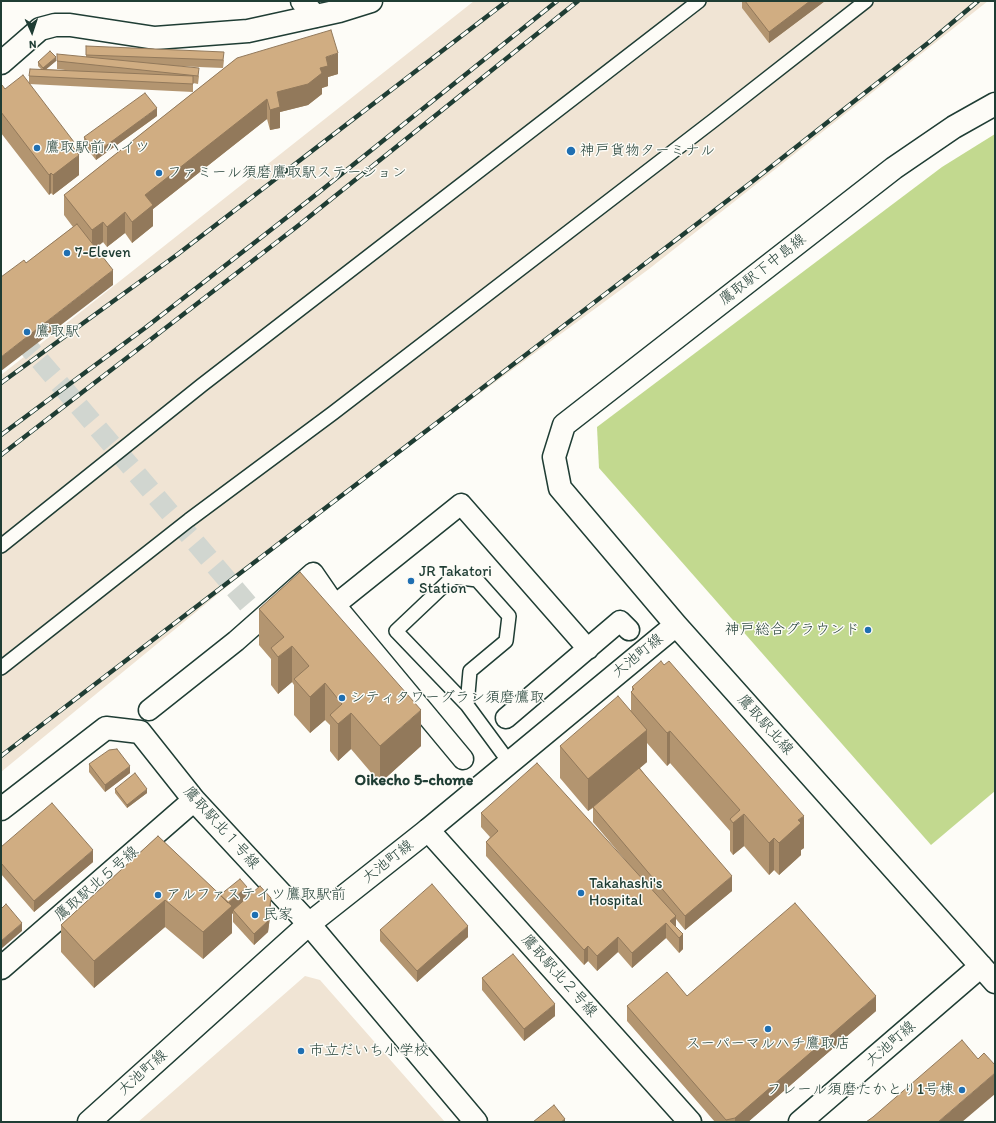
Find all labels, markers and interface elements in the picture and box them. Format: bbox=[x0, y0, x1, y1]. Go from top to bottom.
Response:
north arrow bbox=[12, 12, 52, 52]
text: N bbox=[29, 38, 37, 51]
place label: 鷹取駅前ハイツ bbox=[45, 139, 150, 157]
place label: 神戸貨物ターミナル bbox=[580, 142, 715, 160]
marker: 鷹取駅前ハイツ bbox=[32, 143, 42, 153]
marker: 神戸貨物ターミナル bbox=[565, 145, 577, 157]
place label: ファミール須磨鷹取駅ステーション bbox=[167, 164, 407, 182]
marker: ファミール須磨鷹取駅ステーション bbox=[154, 168, 164, 178]
street label: 鷹取駅下中島線 bbox=[716, 231, 810, 309]
place label: 7-Eleven bbox=[75, 244, 131, 262]
marker: 7-Eleven bbox=[62, 248, 72, 258]
place label: 鷹取駅 bbox=[35, 323, 80, 341]
marker: 鷹取駅 bbox=[22, 327, 32, 337]
place label: JR Takatori Station bbox=[419, 563, 492, 598]
marker: JR Takatori Station bbox=[406, 576, 416, 586]
place label: 神戸総合グラウンド bbox=[725, 621, 860, 639]
marker: 神戸総合グラウンド bbox=[863, 625, 873, 635]
street label: 大池町線 bbox=[609, 630, 667, 682]
place label: シティタワーグラン須磨鷹取 bbox=[350, 689, 545, 707]
street label: 鷹取駅北線 bbox=[733, 691, 797, 759]
marker: シティタワーグラン須磨鷹取 bbox=[337, 693, 347, 703]
district label: Oikecho 5-chome bbox=[355, 771, 473, 791]
street label: 鷹取駅北１号線 bbox=[179, 783, 263, 873]
street label: 大池町線 bbox=[359, 836, 417, 888]
street label: 鷹取駅北５号線 bbox=[51, 843, 143, 925]
place label: Takahashi's Hospital bbox=[589, 875, 662, 910]
place label: アルファステイツ鷹取駅前 bbox=[166, 886, 346, 904]
marker: Takahashi's Hospital bbox=[576, 888, 586, 898]
marker: アルファステイツ鷹取駅前 bbox=[153, 890, 163, 900]
place label: 民家 bbox=[263, 906, 293, 924]
marker: 民家 bbox=[250, 910, 260, 920]
street label: 鷹取駅北２号線 bbox=[517, 931, 601, 1021]
street label: 大池町線 bbox=[862, 1018, 920, 1070]
marker: スーパーマルハチ鷹取店 bbox=[763, 1024, 773, 1034]
place label: スーパーマルハチ鷹取店 bbox=[686, 1035, 850, 1053]
place label: 市立だいち小学校 bbox=[309, 1042, 429, 1060]
street label: 大池町線 bbox=[115, 1046, 171, 1100]
marker: 市立だいち小学校 bbox=[296, 1046, 306, 1056]
place label: フレール須磨たかとり1号棟 bbox=[766, 1081, 954, 1099]
marker: フレール須磨たかとり1号棟 bbox=[957, 1085, 967, 1095]

